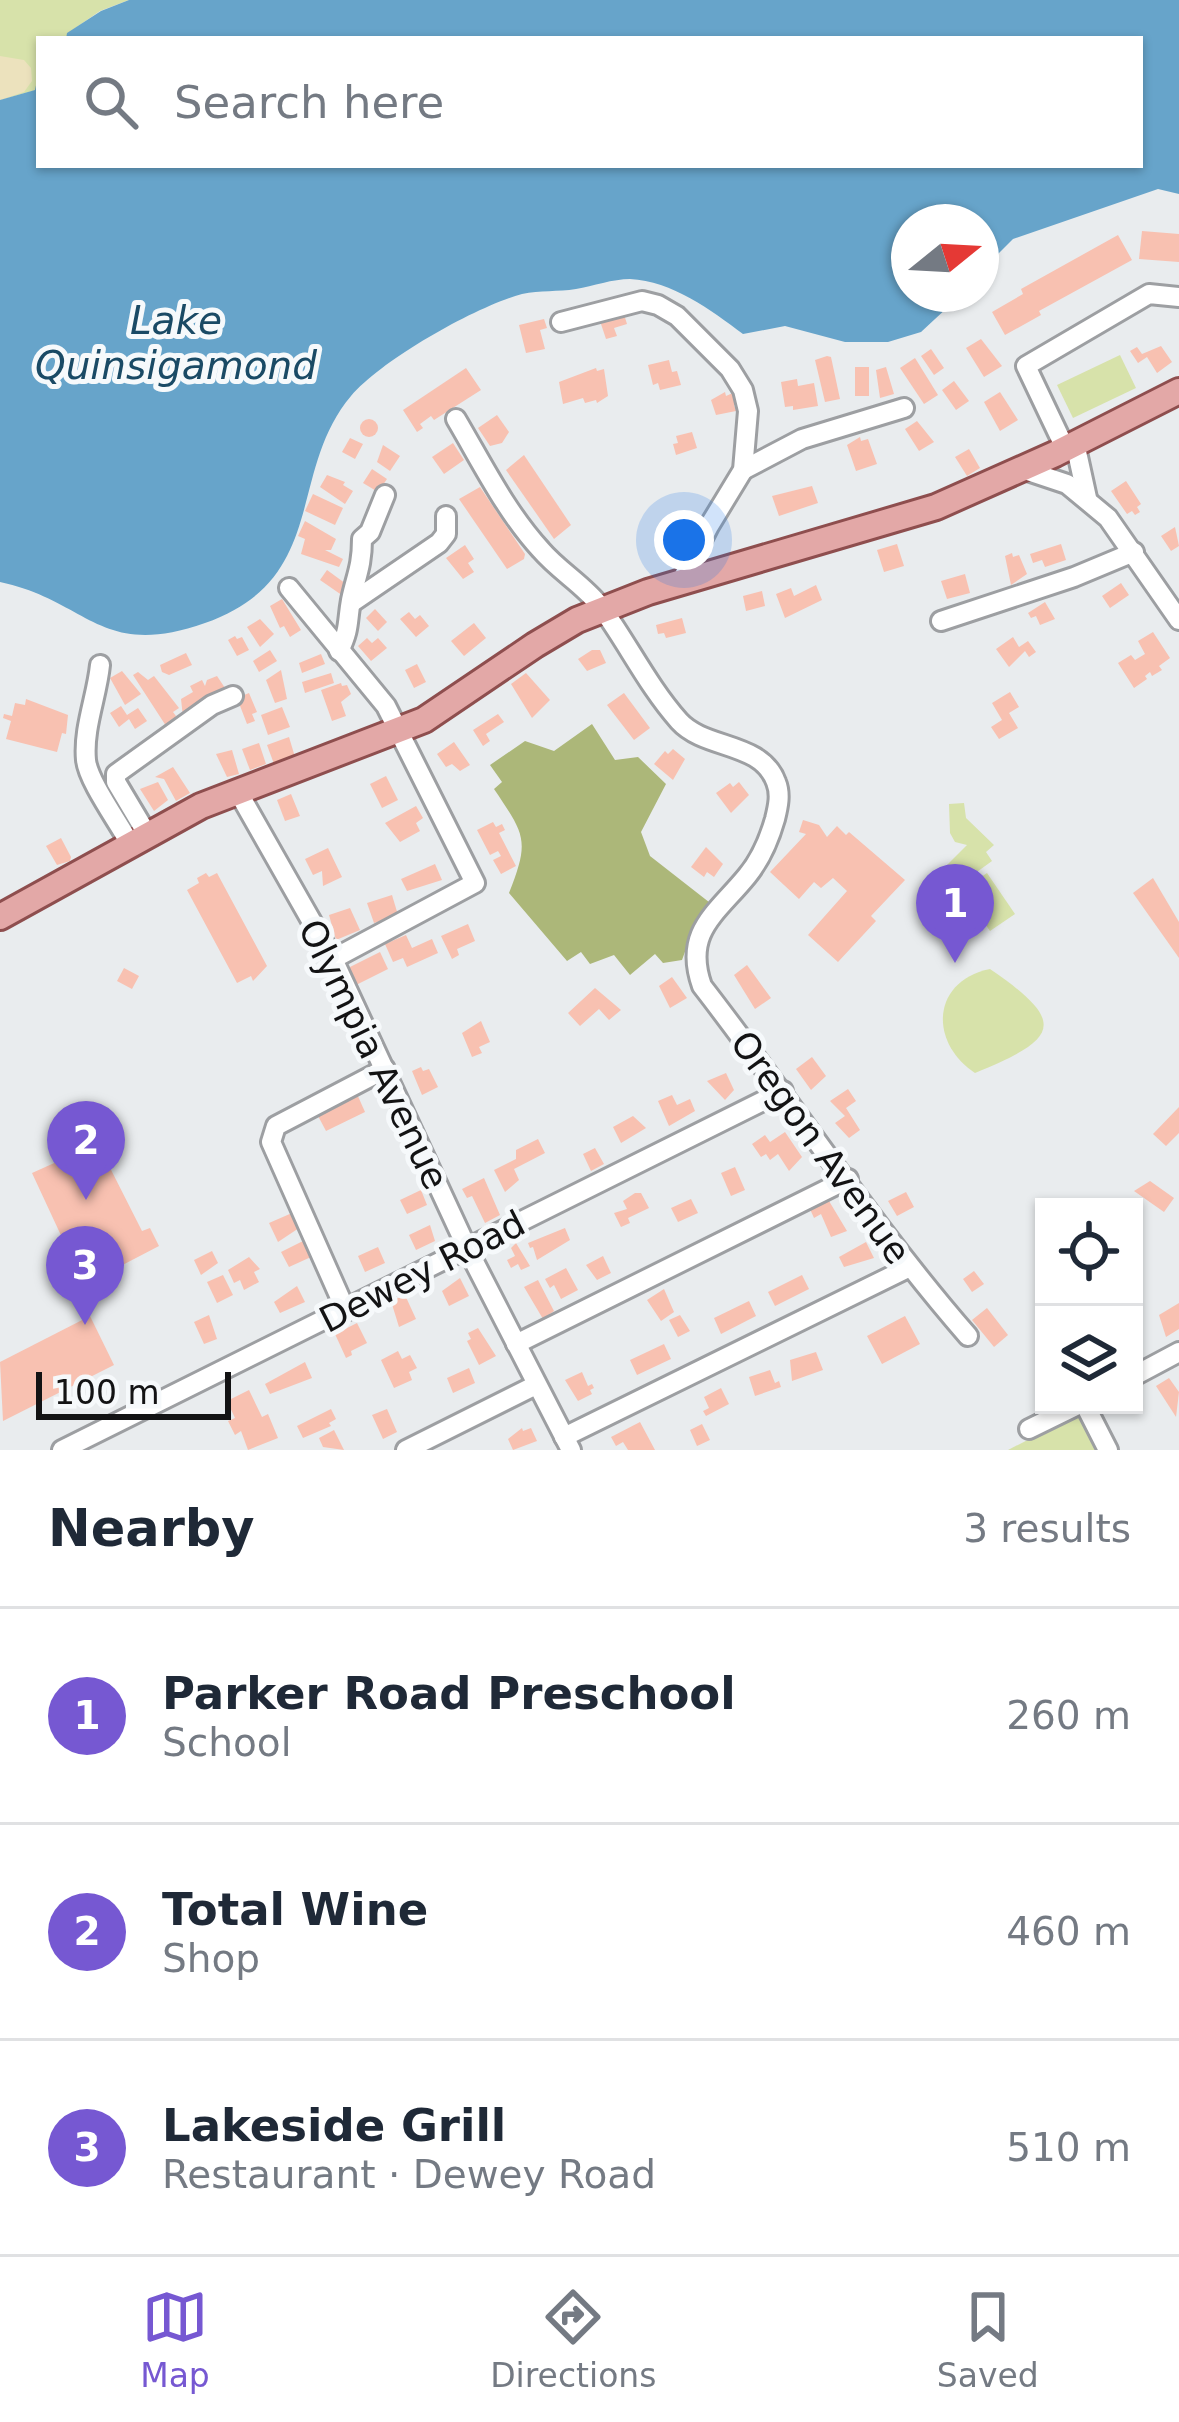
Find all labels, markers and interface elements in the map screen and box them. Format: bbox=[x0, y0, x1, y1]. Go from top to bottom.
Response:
search box bbox=[36, 36, 1143, 168]
icon: search bbox=[78, 69, 144, 135]
text: Search here bbox=[174, 76, 444, 129]
north arrow bbox=[891, 204, 999, 312]
water label: Lake Quinsigamond bbox=[35, 298, 317, 388]
your location bbox=[654, 510, 714, 570]
pin: 1 bbox=[916, 864, 994, 963]
street label: Olympia Avenue bbox=[291, 913, 457, 1196]
street label: Oregon Avenue bbox=[722, 1023, 919, 1272]
pin: 2 bbox=[47, 1101, 125, 1200]
map controls bbox=[1035, 1198, 1143, 1414]
button: locate bbox=[1035, 1198, 1143, 1306]
street label: Dewey Road bbox=[313, 1202, 532, 1341]
pin: 3 bbox=[46, 1226, 124, 1325]
button: layers bbox=[1035, 1306, 1143, 1414]
scale bar bbox=[36, 1366, 231, 1419]
text: 100 m bbox=[54, 1373, 160, 1412]
text: Nearby bbox=[48, 1499, 255, 1558]
text: 3 results bbox=[963, 1506, 1131, 1551]
text: Parker Road Preschool bbox=[162, 1667, 736, 1720]
text: 1 bbox=[73, 1693, 101, 1738]
text: 260 m bbox=[1006, 1693, 1131, 1738]
text: School bbox=[162, 1720, 291, 1765]
text: Total Wine bbox=[162, 1883, 428, 1936]
text: 2 bbox=[73, 1909, 101, 1954]
text: 460 m bbox=[1006, 1909, 1131, 1954]
text: Shop bbox=[162, 1936, 260, 1981]
text: Lakeside Grill bbox=[162, 2099, 506, 2152]
text: 3 bbox=[73, 2125, 101, 2170]
text: 510 m bbox=[1006, 2125, 1131, 2170]
text: Restaurant · Dewey Road bbox=[162, 2152, 656, 2197]
tab: Map bbox=[140, 2284, 210, 2395]
tab: Directions bbox=[490, 2284, 656, 2395]
tab: Saved bbox=[937, 2284, 1039, 2395]

